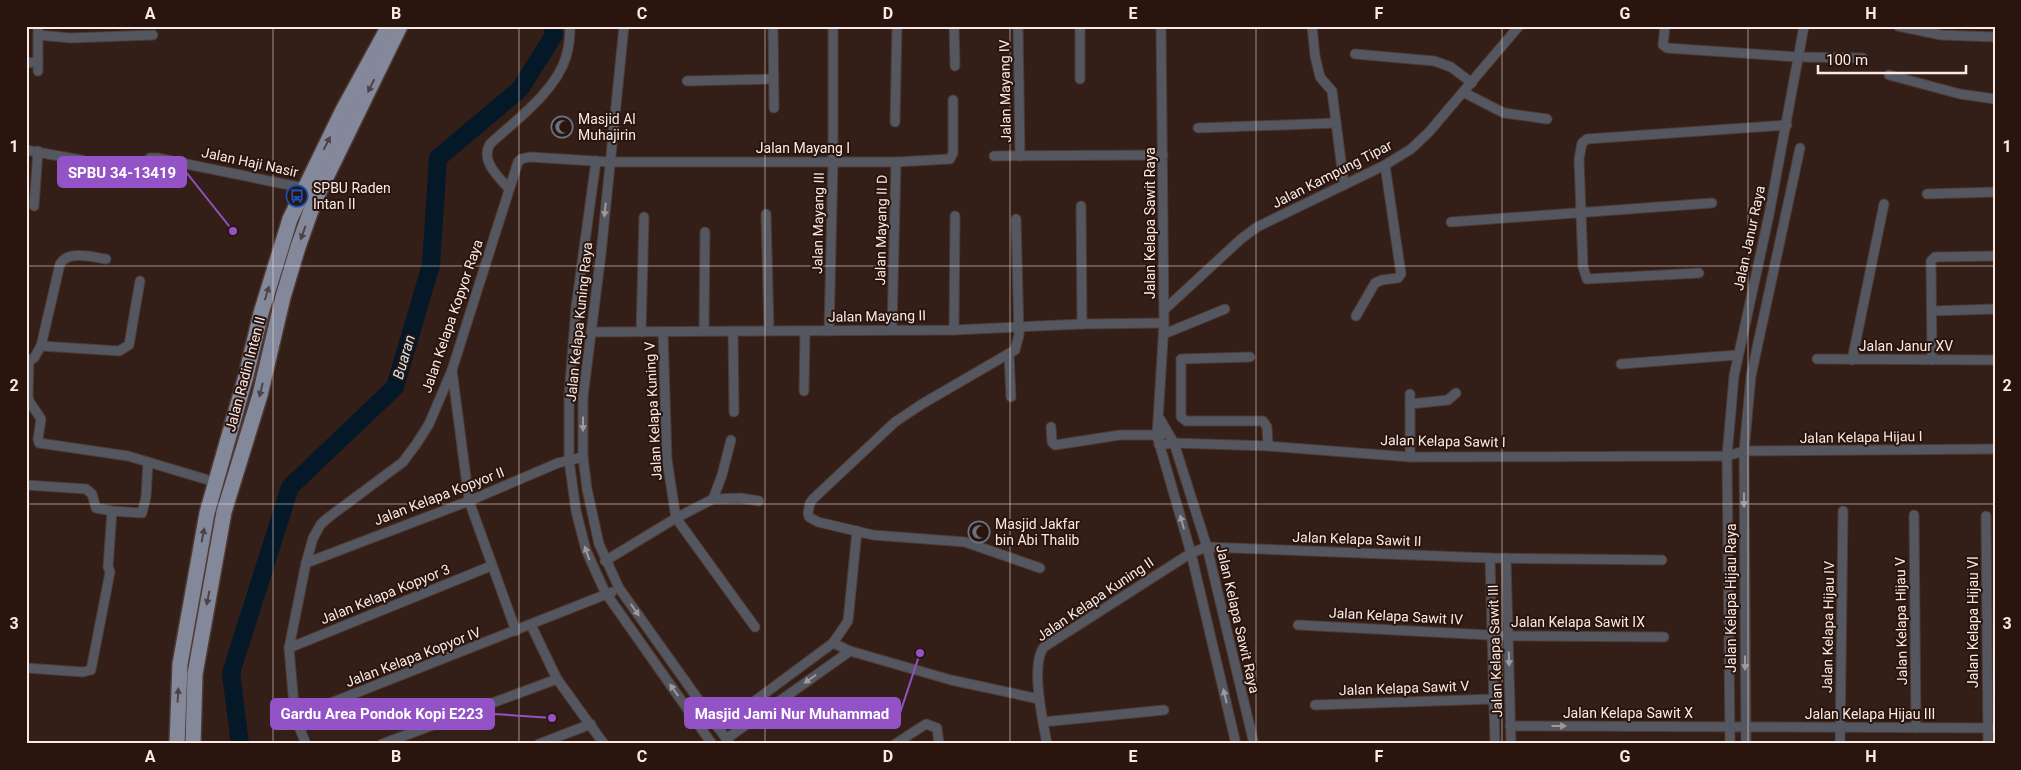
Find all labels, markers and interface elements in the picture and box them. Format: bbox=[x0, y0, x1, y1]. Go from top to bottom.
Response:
text: A bbox=[145, 4, 156, 23]
text: B bbox=[391, 4, 401, 23]
text: C bbox=[637, 4, 647, 23]
text: D bbox=[883, 4, 893, 23]
text: E bbox=[1129, 4, 1138, 23]
text: F bbox=[1375, 4, 1384, 23]
text: G bbox=[1620, 4, 1631, 23]
text: H bbox=[1865, 4, 1877, 23]
street label: Jalan Mayang IV bbox=[996, 39, 1014, 143]
scale bar bbox=[1818, 42, 1966, 74]
text: 100 m bbox=[1826, 51, 1868, 69]
one-way arrow bbox=[367, 79, 375, 93]
place label: Masjid Al Muhajirin bbox=[578, 111, 636, 143]
mosque icon: Masjid Al Muhajirin bbox=[550, 115, 574, 139]
one-way arrow bbox=[323, 135, 331, 150]
text: 1 bbox=[9, 137, 19, 156]
street label: Jalan Kampung Tipar bbox=[1269, 137, 1395, 211]
text: 1 bbox=[2002, 137, 2012, 156]
street label: Jalan Mayang I bbox=[756, 140, 850, 156]
street label: Jalan Haji Nasir bbox=[200, 144, 300, 180]
street label: Jalan Kelapa Sawit Raya bbox=[1142, 147, 1158, 299]
callout: SPBU 34-13419 bbox=[58, 157, 186, 187]
text: SPBU 34-13419 bbox=[68, 164, 176, 182]
street label: Jalan Mayang III bbox=[809, 172, 827, 274]
street label: Jalan Mayang II D bbox=[872, 174, 890, 286]
place label: SPBU Raden Intan II bbox=[313, 180, 391, 212]
bus stop icon: SPBU Raden Intan II bbox=[285, 184, 309, 208]
street label: Jalan Janur Raya bbox=[1730, 184, 1768, 292]
one-way arrow bbox=[601, 203, 609, 219]
one-way arrow bbox=[299, 226, 307, 241]
street label: Jalan Kelapa Kopyor Raya bbox=[418, 237, 486, 395]
street label: Jalan Kelapa Kuning Raya bbox=[563, 241, 595, 403]
one-way arrow bbox=[264, 285, 272, 300]
street label: Jalan Mayang II bbox=[828, 307, 926, 325]
street label: Jalan Radin Inten II bbox=[222, 315, 268, 433]
water label: Buaran bbox=[389, 333, 419, 381]
street label: Jalan Janur XV bbox=[1859, 338, 1953, 354]
street label: Jalan Kelapa Kuning V bbox=[641, 341, 665, 481]
text: 2 bbox=[9, 376, 19, 395]
text: 2 bbox=[2002, 376, 2012, 395]
one-way arrow bbox=[257, 383, 265, 398]
one-way arrow bbox=[579, 416, 587, 432]
street label: Jalan Kelapa Hijau I bbox=[1799, 428, 1923, 446]
street label: Jalan Kelapa Sawit I bbox=[1380, 432, 1506, 450]
street label: Jalan Kelapa Kopyor II bbox=[372, 464, 506, 528]
one-way arrow bbox=[1740, 492, 1748, 508]
one-way arrow bbox=[1177, 514, 1185, 529]
place label: Masjid Jakfar bin Abi Thalib bbox=[995, 516, 1080, 548]
mosque icon: Masjid Jakfar bin Abi Thalib bbox=[967, 520, 991, 544]
street label: Jalan Kelapa Hijau Raya bbox=[1723, 523, 1739, 673]
one-way arrow bbox=[200, 526, 208, 542]
street label: Jalan Kelapa Sawit II bbox=[1292, 529, 1422, 549]
street label: Jalan Kelapa Sawit Raya bbox=[1213, 543, 1263, 695]
one-way arrow bbox=[583, 545, 591, 560]
street label: Jalan Kelapa Kuning II bbox=[1033, 554, 1157, 644]
street label: Jalan Kelapa Hijau VI bbox=[1965, 556, 1981, 688]
street label: Jalan Kelapa Hijau V bbox=[1892, 557, 1910, 685]
street label: Jalan Kelapa Kopyor 3 bbox=[318, 561, 452, 627]
street label: Jalan Kelapa Hijau IV bbox=[1819, 561, 1837, 693]
street label: Jalan Kelapa Sawit III bbox=[1485, 584, 1505, 718]
one-way arrow bbox=[204, 591, 212, 606]
one-way arrow bbox=[630, 604, 640, 617]
street label: Jalan Kelapa Sawit IV bbox=[1329, 604, 1464, 628]
text: 3 bbox=[9, 614, 19, 633]
street label: Jalan Kelapa Sawit IX bbox=[1511, 614, 1645, 630]
text: 3 bbox=[2002, 614, 2012, 633]
street label: Jalan Kelapa Kopyor IV bbox=[343, 624, 483, 690]
one-way arrow bbox=[1505, 651, 1513, 667]
one-way arrow bbox=[1741, 655, 1749, 671]
one-way arrow bbox=[803, 674, 817, 684]
street label: Jalan Kelapa Sawit V bbox=[1339, 678, 1470, 698]
one-way arrow bbox=[669, 683, 679, 696]
one-way arrow bbox=[175, 687, 183, 703]
one-way arrow bbox=[1221, 689, 1229, 704]
callout: Masjid Jami Nur Muhammad bbox=[685, 698, 900, 728]
callout: Gardu Area Pondok Kopi E223 bbox=[271, 699, 494, 729]
text: Gardu Area Pondok Kopi E223 bbox=[281, 705, 483, 723]
text: Masjid Jami Nur Muhammad bbox=[695, 705, 889, 723]
street label: Jalan Kelapa Sawit X bbox=[1563, 705, 1693, 721]
street label: Jalan Kelapa Hijau III bbox=[1805, 706, 1935, 722]
one-way arrow bbox=[1551, 722, 1567, 730]
text: A bbox=[145, 747, 156, 766]
text: B bbox=[391, 747, 401, 766]
text: C bbox=[637, 747, 647, 766]
text: D bbox=[883, 747, 893, 766]
text: E bbox=[1129, 747, 1138, 766]
text: F bbox=[1375, 747, 1384, 766]
text: G bbox=[1620, 747, 1631, 766]
text: H bbox=[1865, 747, 1877, 766]

